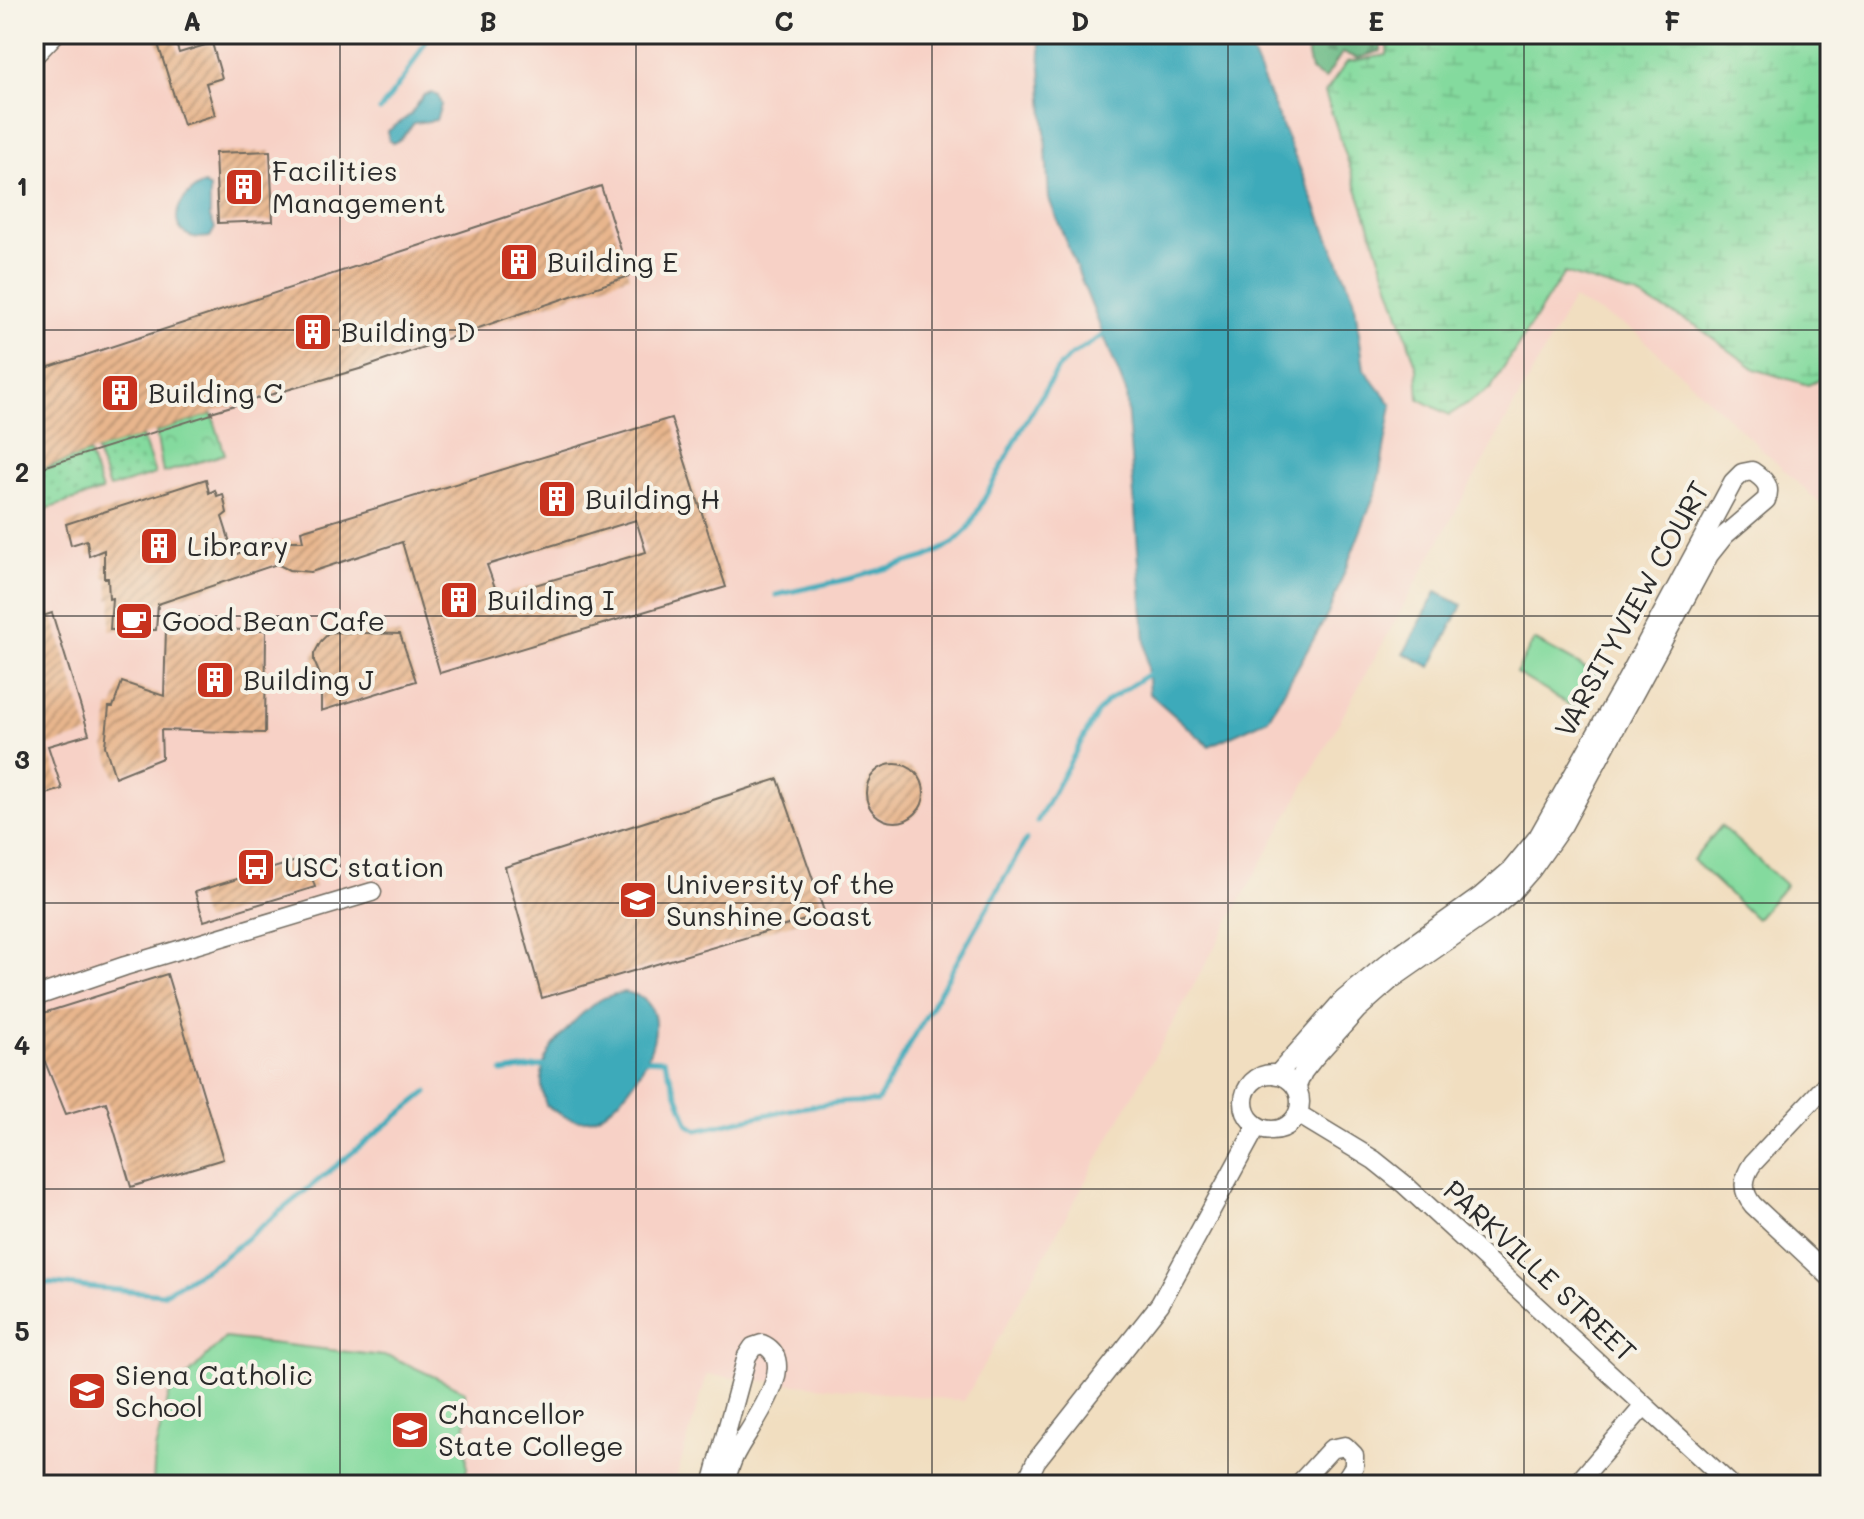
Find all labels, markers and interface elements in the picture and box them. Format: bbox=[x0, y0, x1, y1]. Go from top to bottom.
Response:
text: A bbox=[183, 4, 201, 38]
text: B bbox=[479, 4, 497, 38]
text: C bbox=[774, 4, 794, 38]
text: D bbox=[1071, 4, 1089, 38]
text: E bbox=[1368, 4, 1384, 38]
text: F bbox=[1664, 4, 1680, 38]
place label: Facilities Management bbox=[272, 152, 446, 220]
building icon: Facilities Management bbox=[223, 166, 265, 208]
text: 1 bbox=[16, 169, 28, 203]
building icon: Building E bbox=[498, 241, 540, 283]
place label: Building E bbox=[547, 243, 678, 279]
building icon: Building D bbox=[292, 311, 334, 353]
place label: Building D bbox=[341, 313, 476, 349]
building icon: Building C bbox=[99, 372, 141, 414]
place label: Building C bbox=[148, 374, 283, 410]
text: 2 bbox=[15, 455, 29, 489]
street label: VARSITYVIEW COURT bbox=[1546, 474, 1717, 743]
building icon: Building H bbox=[536, 478, 578, 520]
place label: Building H bbox=[585, 480, 720, 516]
building icon: Library bbox=[138, 525, 180, 567]
place label: Library bbox=[187, 527, 288, 563]
building icon: Building I bbox=[438, 579, 480, 621]
place label: Building I bbox=[487, 581, 615, 617]
cafe icon: Good Bean Cafe bbox=[113, 600, 155, 642]
place label: Good Bean Cafe bbox=[162, 602, 385, 638]
building icon: Building J bbox=[194, 659, 236, 701]
place label: Building J bbox=[243, 661, 374, 697]
text: 3 bbox=[14, 742, 30, 776]
bus stop icon: USC station bbox=[235, 846, 277, 888]
place label: USC station bbox=[284, 848, 444, 884]
place label: University of the Sunshine Coast bbox=[666, 865, 895, 933]
school or university icon: University of the Sunshine Coast bbox=[617, 879, 659, 921]
text: 4 bbox=[14, 1028, 30, 1062]
street label: PARKVILLE STREET bbox=[1437, 1172, 1645, 1369]
text: 5 bbox=[14, 1314, 30, 1348]
place label: Siena Catholic School bbox=[115, 1356, 313, 1424]
school or university icon: Siena Catholic School bbox=[66, 1370, 108, 1412]
place label: Chancellor State College bbox=[438, 1395, 624, 1463]
school or university icon: Chancellor State College bbox=[389, 1409, 431, 1451]

